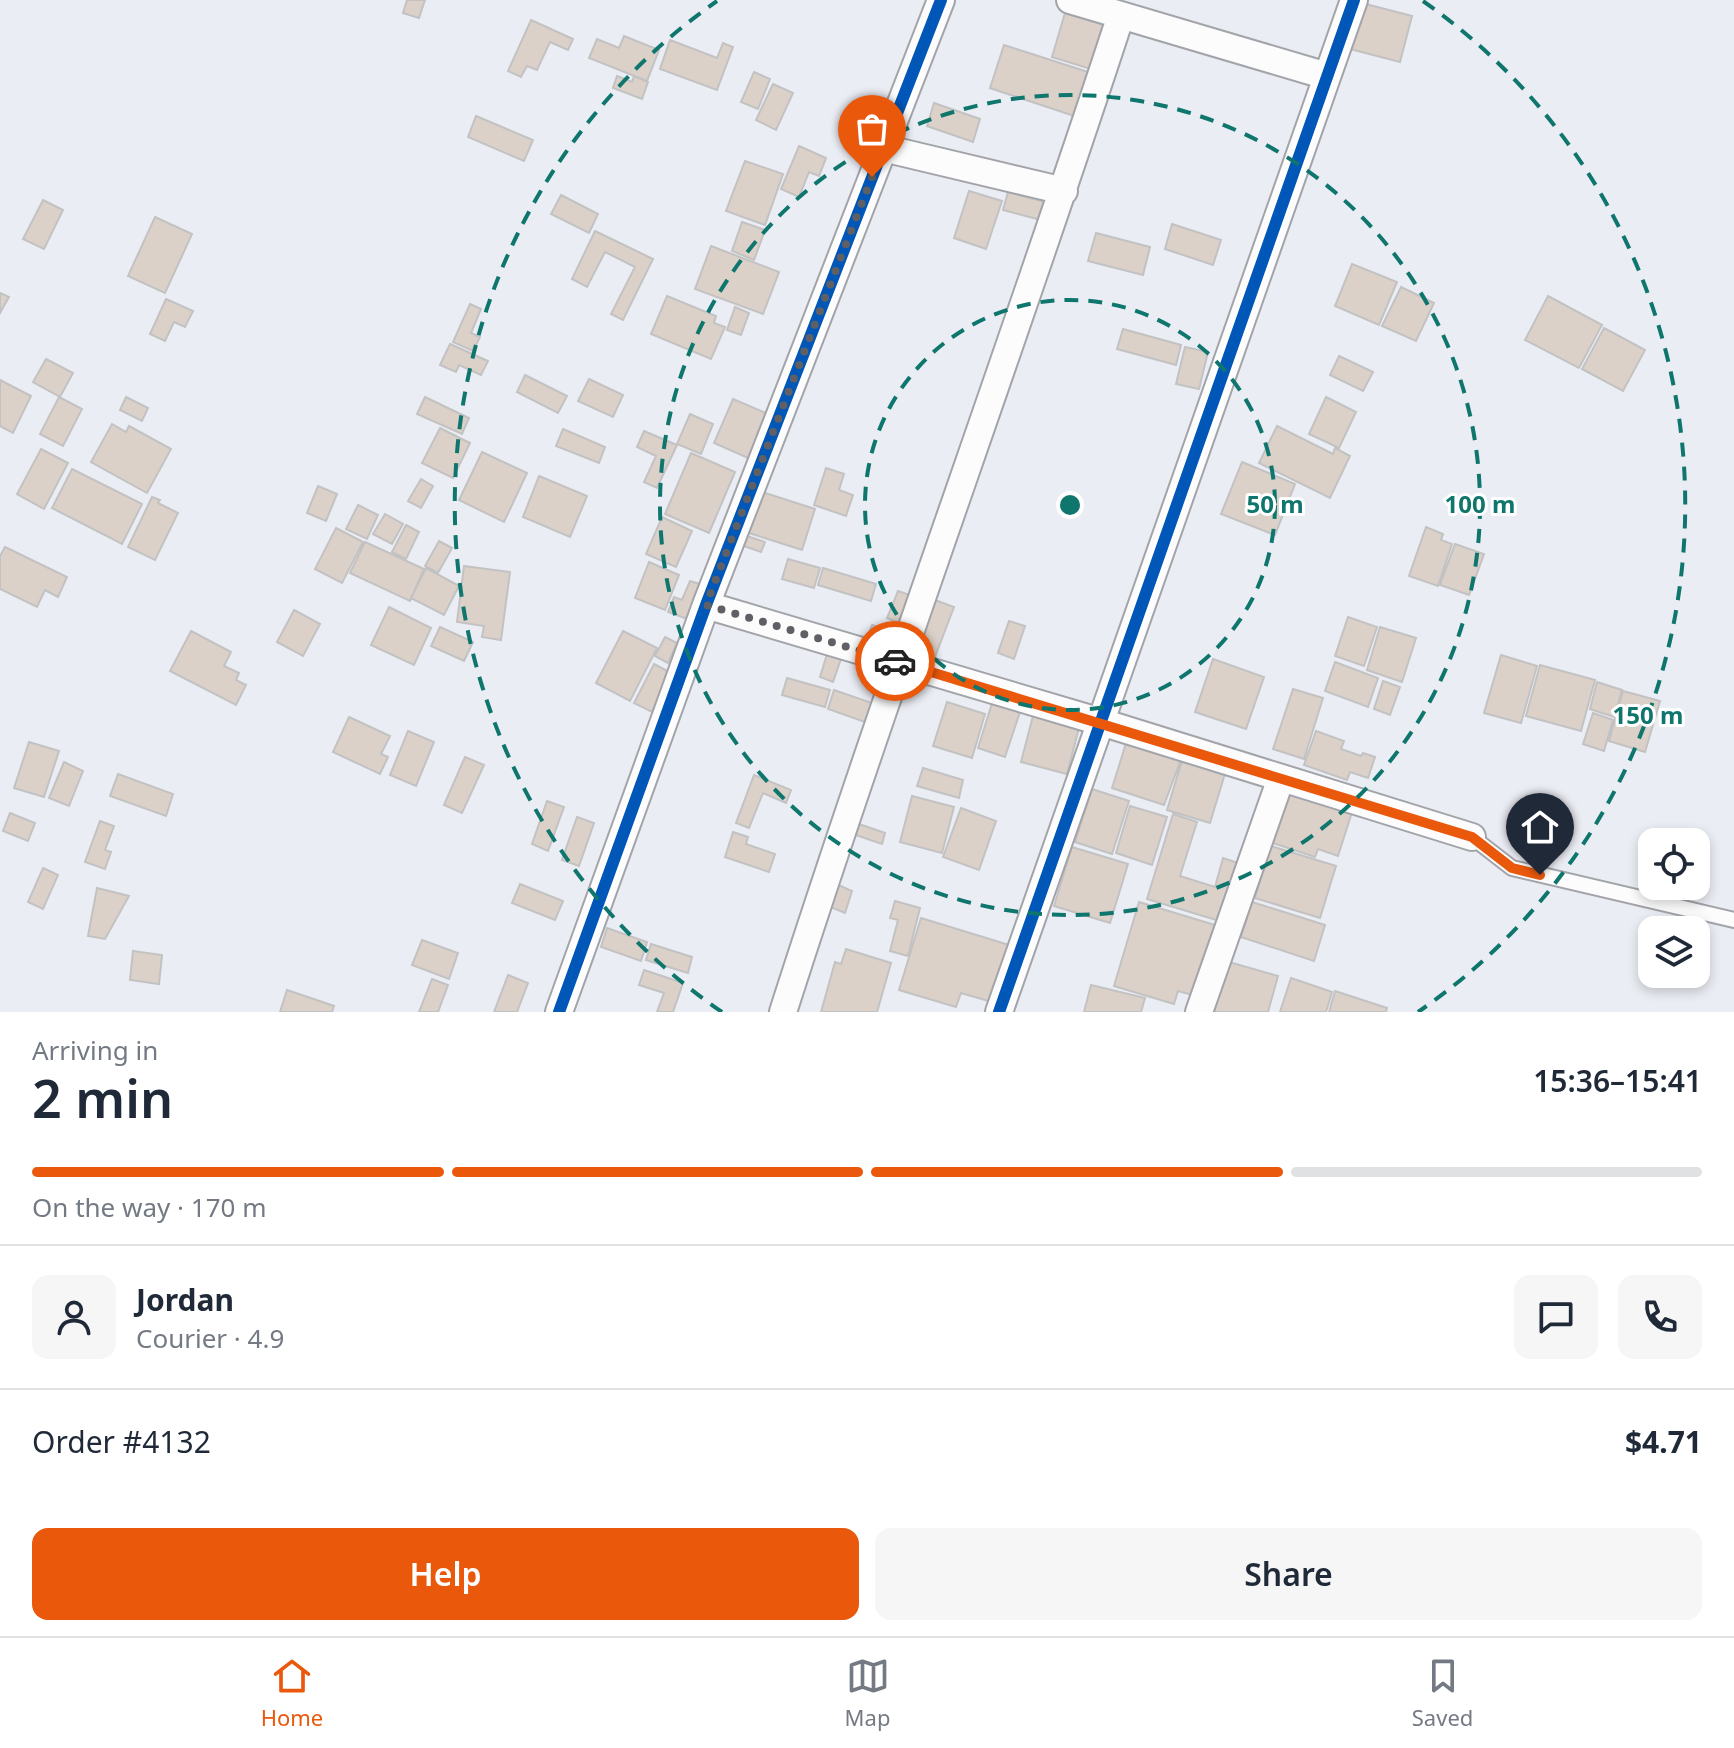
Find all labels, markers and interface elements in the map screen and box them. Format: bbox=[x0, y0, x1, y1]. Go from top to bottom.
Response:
pin bbox=[838, 95, 906, 177]
icon: bag bbox=[850, 107, 894, 151]
text: 50 m bbox=[1246, 487, 1304, 520]
text: 100 m bbox=[1445, 487, 1515, 520]
centre of rings bbox=[1056, 491, 1084, 519]
courier bbox=[855, 621, 935, 701]
icon: car bbox=[873, 639, 917, 683]
text: 150 m bbox=[1613, 698, 1683, 731]
pin bbox=[1506, 793, 1574, 875]
icon: home bbox=[1518, 805, 1562, 849]
map controls bbox=[1638, 828, 1710, 988]
button: locate bbox=[1638, 828, 1710, 900]
button: layers bbox=[1638, 916, 1710, 988]
text: Arriving in bbox=[32, 1032, 158, 1068]
text: 15:36–15:41 bbox=[1533, 1060, 1702, 1101]
text: 2 min bbox=[32, 1062, 173, 1133]
text: On the way · 170 m bbox=[32, 1189, 266, 1225]
button: person bbox=[32, 1275, 116, 1359]
button: chat bbox=[1514, 1275, 1598, 1359]
button: phone bbox=[1618, 1275, 1702, 1359]
text: Jordan bbox=[136, 1279, 234, 1320]
text: Courier · 4.9 bbox=[136, 1320, 284, 1356]
text: Order #4132 bbox=[32, 1421, 211, 1462]
text: $4.71 bbox=[1625, 1421, 1702, 1462]
button: Help bbox=[32, 1528, 859, 1620]
button: Share bbox=[875, 1528, 1702, 1620]
tab: Home bbox=[261, 1654, 323, 1732]
tab: Map bbox=[845, 1654, 890, 1732]
tab: Saved bbox=[1412, 1654, 1473, 1732]

